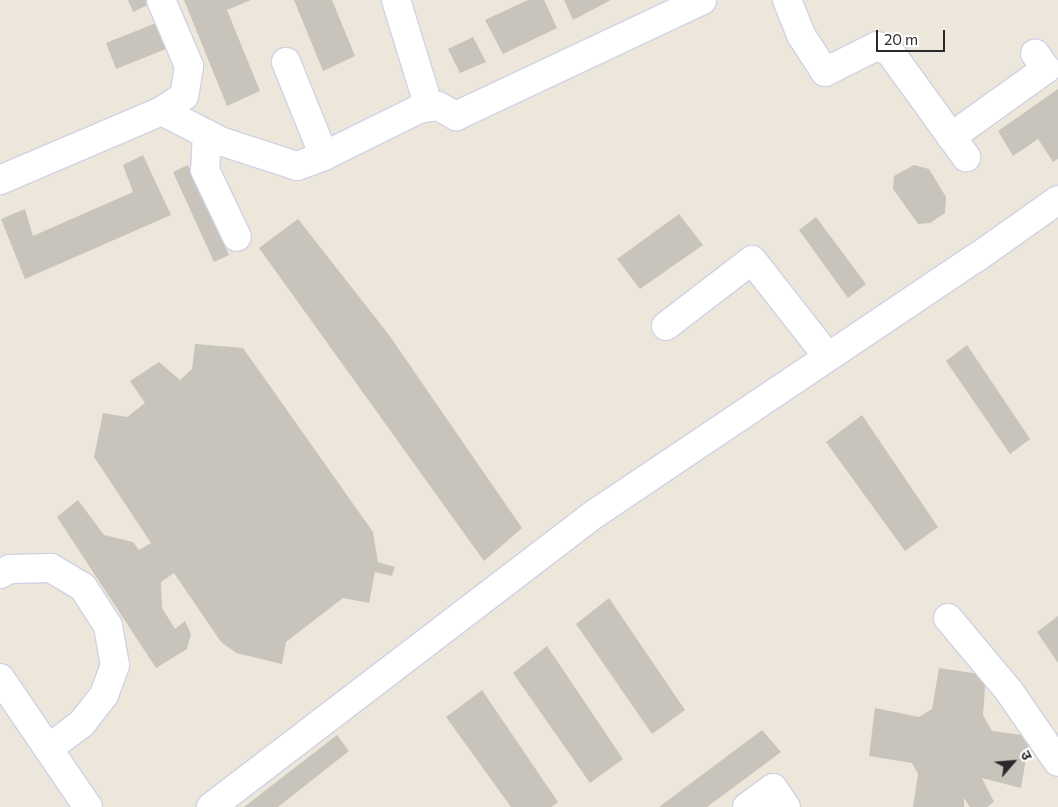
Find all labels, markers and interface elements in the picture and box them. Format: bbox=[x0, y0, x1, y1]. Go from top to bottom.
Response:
scale bar bbox=[878, 20, 947, 52]
text: 20 m bbox=[884, 30, 918, 48]
north arrow bbox=[988, 737, 1038, 787]
text: उ bbox=[1017, 747, 1036, 762]

